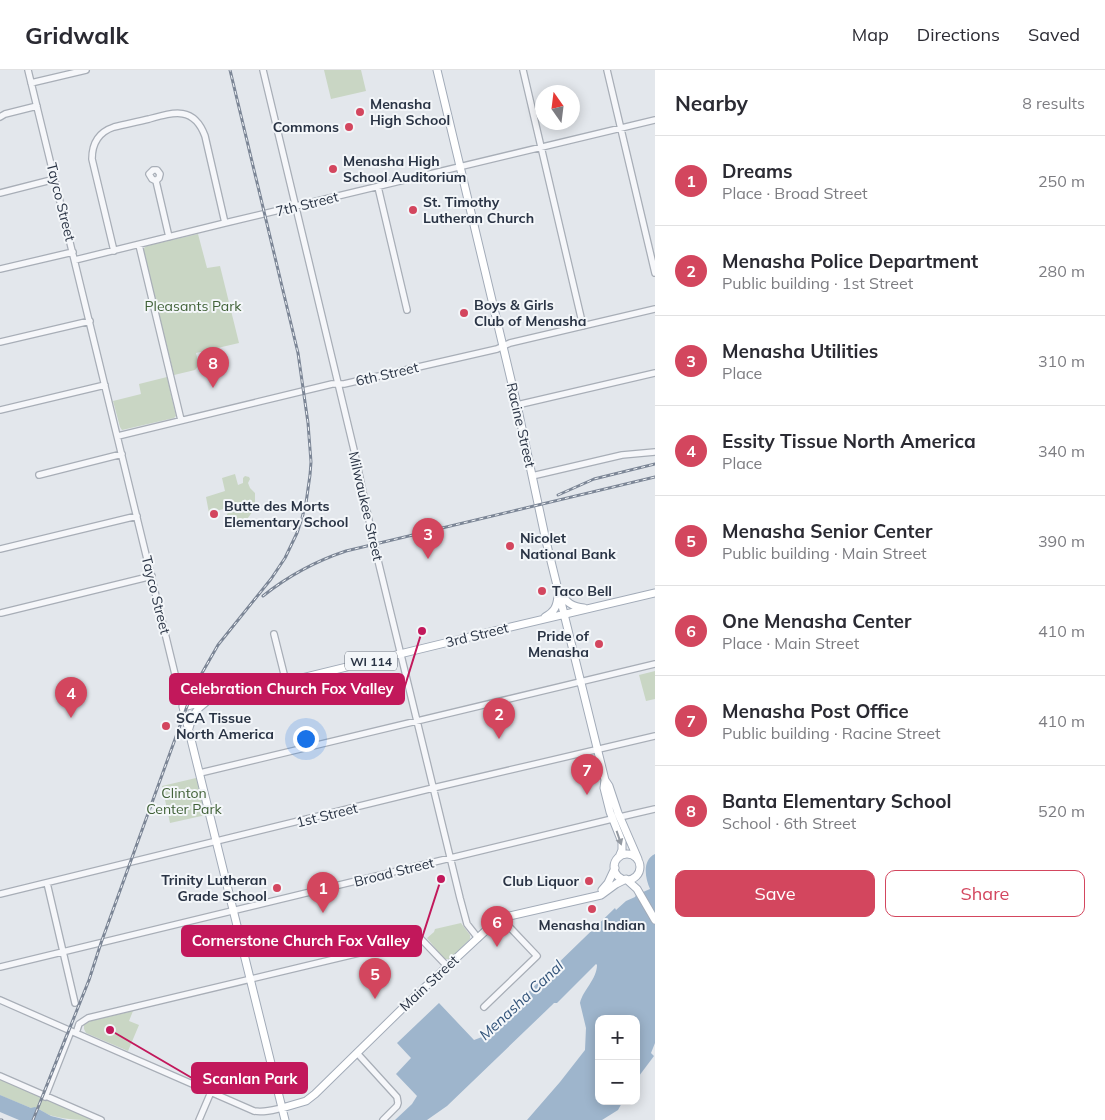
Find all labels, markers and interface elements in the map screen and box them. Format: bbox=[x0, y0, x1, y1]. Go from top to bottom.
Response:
text: Gridwalk bbox=[25, 20, 129, 50]
text: Map bbox=[852, 23, 889, 46]
text: Directions bbox=[917, 23, 1000, 46]
text: Saved bbox=[1028, 23, 1080, 46]
north arrow bbox=[535, 85, 580, 130]
text: Nearby bbox=[675, 90, 748, 116]
text: 8 results bbox=[1022, 93, 1085, 113]
place label: Menasha High School bbox=[370, 95, 450, 129]
marker: Menasha High School bbox=[354, 106, 366, 118]
place label: Commons bbox=[273, 118, 339, 136]
marker: Commons bbox=[343, 121, 355, 133]
place label: Menasha High School Auditorium bbox=[343, 152, 466, 186]
text: Dreams bbox=[722, 159, 793, 183]
street label: Tayco Street bbox=[43, 161, 79, 243]
marker: Menasha High School Auditorium bbox=[327, 163, 339, 175]
text: 1 bbox=[686, 171, 696, 191]
text: 250 m bbox=[1038, 171, 1085, 191]
text: Place · Broad Street bbox=[722, 183, 868, 203]
street label: 7th Street bbox=[274, 188, 340, 220]
place label: St. Timothy Lutheran Church bbox=[423, 193, 534, 227]
marker: St. Timothy Lutheran Church bbox=[407, 204, 419, 216]
text: Menasha Police Department bbox=[722, 249, 978, 273]
text: 2 bbox=[686, 261, 696, 281]
text: 280 m bbox=[1038, 261, 1085, 281]
text: Public building · 1st Street bbox=[722, 273, 913, 293]
place label: Boys & Girls Club of Menasha bbox=[474, 296, 586, 330]
park label: Pleasants Park bbox=[145, 297, 242, 315]
marker: Boys & Girls Club of Menasha bbox=[458, 307, 470, 319]
text: Menasha Utilities bbox=[722, 339, 878, 363]
pin: 8 bbox=[197, 347, 229, 388]
text: 3 bbox=[686, 351, 696, 371]
text: 310 m bbox=[1038, 351, 1085, 371]
street label: 6th Street bbox=[354, 358, 420, 390]
text: Place bbox=[722, 363, 762, 383]
street label: Racine Street bbox=[502, 381, 540, 469]
text: Essity Tissue North America bbox=[722, 429, 976, 453]
text: 4 bbox=[686, 441, 696, 461]
text: 340 m bbox=[1038, 441, 1085, 461]
street label: Milwaukee Street bbox=[345, 449, 387, 563]
text: Place bbox=[722, 453, 762, 473]
place label: Butte des Morts Elementary School bbox=[224, 497, 348, 531]
marker: Butte des Morts Elementary School bbox=[208, 508, 220, 520]
pin: 3 bbox=[412, 518, 444, 559]
text: Menasha Senior Center bbox=[722, 519, 932, 543]
place label: Nicolet National Bank bbox=[520, 529, 616, 563]
text: 5 bbox=[686, 531, 696, 551]
text: 390 m bbox=[1038, 531, 1085, 551]
marker: Nicolet National Bank bbox=[504, 540, 516, 552]
text: Public building · Main Street bbox=[722, 543, 927, 563]
street label: Tayco Street bbox=[138, 554, 174, 636]
place label: Taco Bell bbox=[552, 582, 612, 600]
marker: Taco Bell bbox=[536, 585, 548, 597]
text: One Menasha Center bbox=[722, 609, 911, 633]
street label: 3rd Street bbox=[444, 618, 510, 651]
text: 6 bbox=[686, 621, 696, 641]
text: 410 m bbox=[1038, 621, 1085, 641]
place label: Pride of Menasha bbox=[528, 627, 590, 661]
text: Place · Main Street bbox=[722, 633, 859, 653]
marker: Pride of Menasha bbox=[593, 638, 605, 650]
road number: WI 114 bbox=[345, 652, 397, 670]
callout: Celebration Church Fox Valley bbox=[170, 674, 404, 704]
pin: 4 bbox=[55, 677, 87, 718]
text: Celebration Church Fox Valley bbox=[180, 679, 395, 698]
pin: 2 bbox=[483, 698, 515, 739]
text: Menasha Post Office bbox=[722, 699, 909, 723]
place label: SCA Tissue North America bbox=[176, 709, 274, 743]
text: 7 bbox=[686, 711, 696, 731]
text: 410 m bbox=[1038, 711, 1085, 731]
marker: SCA Tissue North America bbox=[160, 720, 172, 732]
text: Public building · Racine Street bbox=[722, 723, 941, 743]
your location bbox=[293, 726, 319, 752]
pin: 7 bbox=[571, 754, 603, 795]
park label: Clinton Center Park bbox=[146, 784, 223, 818]
text: Banta Elementary School bbox=[722, 789, 951, 813]
street label: 1st Street bbox=[294, 799, 360, 831]
text: 8 bbox=[686, 801, 696, 821]
text: 520 m bbox=[1038, 801, 1085, 821]
text: School · 6th Street bbox=[722, 813, 856, 833]
one-way arrow bbox=[616, 830, 624, 845]
street label: Broad Street bbox=[352, 853, 436, 891]
button: Save bbox=[675, 870, 875, 917]
button: Share bbox=[885, 870, 1085, 917]
place label: Trinity Lutheran Grade School bbox=[161, 871, 267, 905]
pin: 1 bbox=[307, 872, 339, 913]
place label: Club Liquor bbox=[503, 872, 579, 890]
marker: Club Liquor bbox=[583, 875, 595, 887]
marker: Trinity Lutheran Grade School bbox=[271, 882, 283, 894]
marker: Menasha Indian bbox=[586, 903, 598, 915]
pin: 6 bbox=[481, 906, 513, 947]
place label: Menasha Indian bbox=[539, 916, 645, 934]
callout: Cornerstone Church Fox Valley bbox=[182, 926, 421, 956]
text: Cornerstone Church Fox Valley bbox=[192, 931, 411, 950]
street label: Main Street bbox=[396, 951, 462, 1015]
water label: Menasha Canal bbox=[475, 956, 567, 1044]
pin: 5 bbox=[359, 958, 391, 999]
map controls bbox=[595, 1015, 640, 1105]
button: + bbox=[595, 1015, 640, 1060]
button: − bbox=[595, 1060, 640, 1105]
callout: Scanlan Park bbox=[192, 1063, 307, 1093]
text: Scanlan Park bbox=[202, 1069, 298, 1088]

